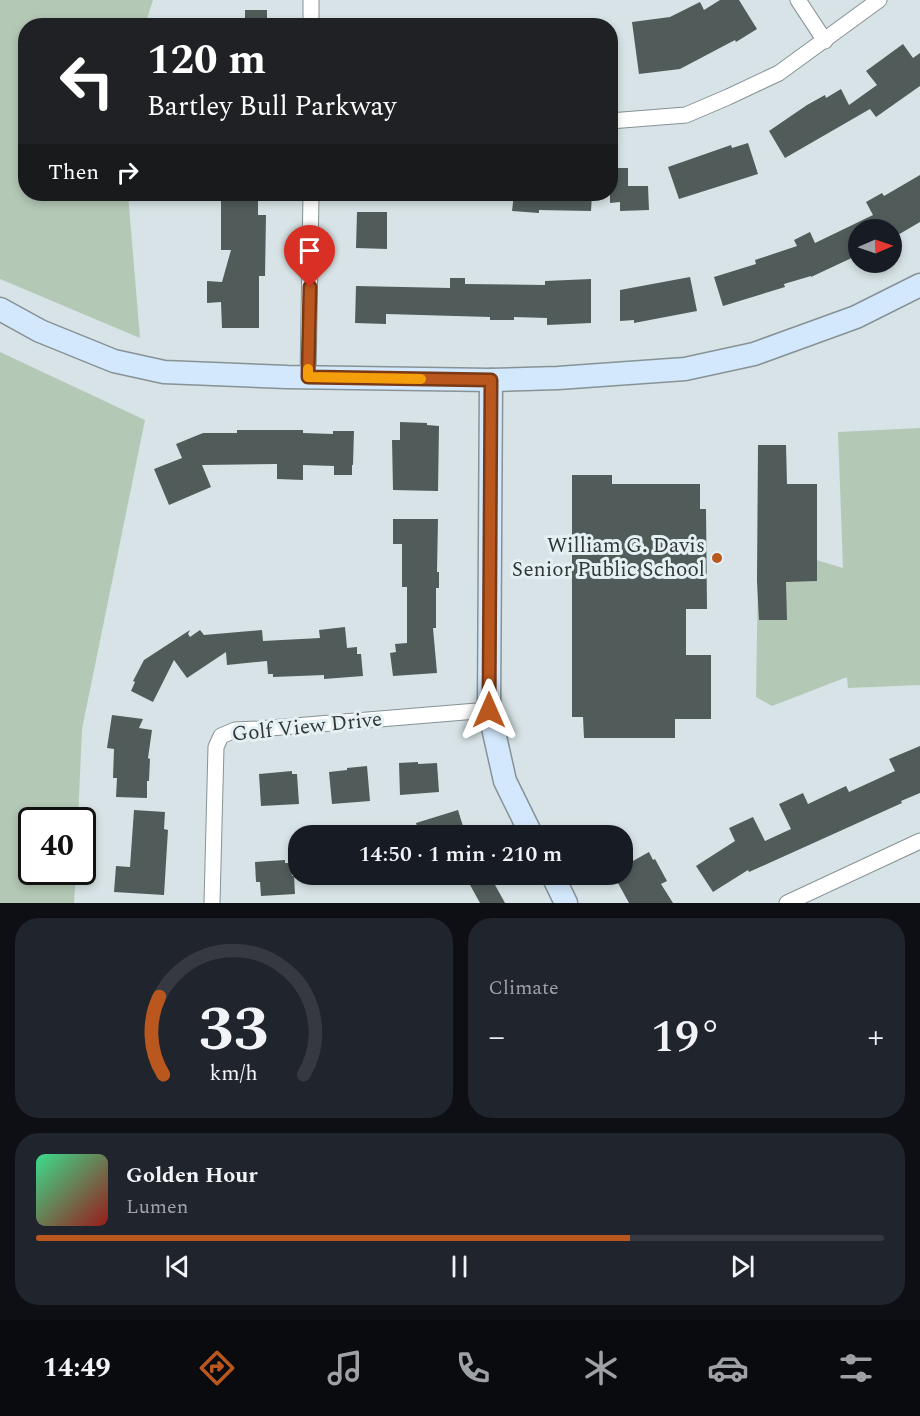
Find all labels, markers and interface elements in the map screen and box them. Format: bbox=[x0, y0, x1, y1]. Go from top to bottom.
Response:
text: 120 m bbox=[147, 29, 266, 92]
icon: left bbox=[48, 42, 126, 120]
text: Bartley Bull Parkway bbox=[147, 86, 397, 128]
text: Then bbox=[48, 156, 99, 189]
icon: right bbox=[111, 156, 144, 189]
north arrow bbox=[848, 219, 902, 273]
map controls bbox=[848, 219, 902, 273]
pin bbox=[284, 225, 335, 287]
icon: arrive bbox=[293, 234, 326, 267]
place label: William G. Davis Senior Public School bbox=[512, 530, 705, 586]
marker: William G. Davis Senior Public School bbox=[710, 551, 724, 565]
position arrow bbox=[457, 678, 521, 742]
street label: Golf View Drive bbox=[230, 703, 384, 751]
speed limit sign: 40 bbox=[18, 807, 96, 885]
text: 14:50 · 1 min · 210 m bbox=[359, 838, 562, 871]
text: Climate bbox=[489, 973, 559, 1003]
text: 33 bbox=[199, 983, 269, 1078]
text: 19° bbox=[651, 1003, 722, 1072]
text: − bbox=[489, 1012, 505, 1062]
text: + bbox=[868, 1012, 884, 1062]
text: km/h bbox=[210, 1057, 258, 1090]
text: Golden Hour bbox=[126, 1159, 258, 1192]
text: Lumen bbox=[126, 1192, 188, 1222]
icon: previous bbox=[161, 1250, 194, 1283]
icon: pause bbox=[443, 1250, 476, 1283]
icon: next bbox=[726, 1250, 759, 1283]
text: 14:49 bbox=[43, 1347, 111, 1389]
icon: directions bbox=[196, 1347, 238, 1389]
icon: music bbox=[324, 1347, 366, 1389]
icon: phone bbox=[452, 1347, 494, 1389]
icon: climate bbox=[580, 1347, 622, 1389]
icon: car bbox=[707, 1347, 749, 1389]
icon: filters bbox=[835, 1347, 877, 1389]

